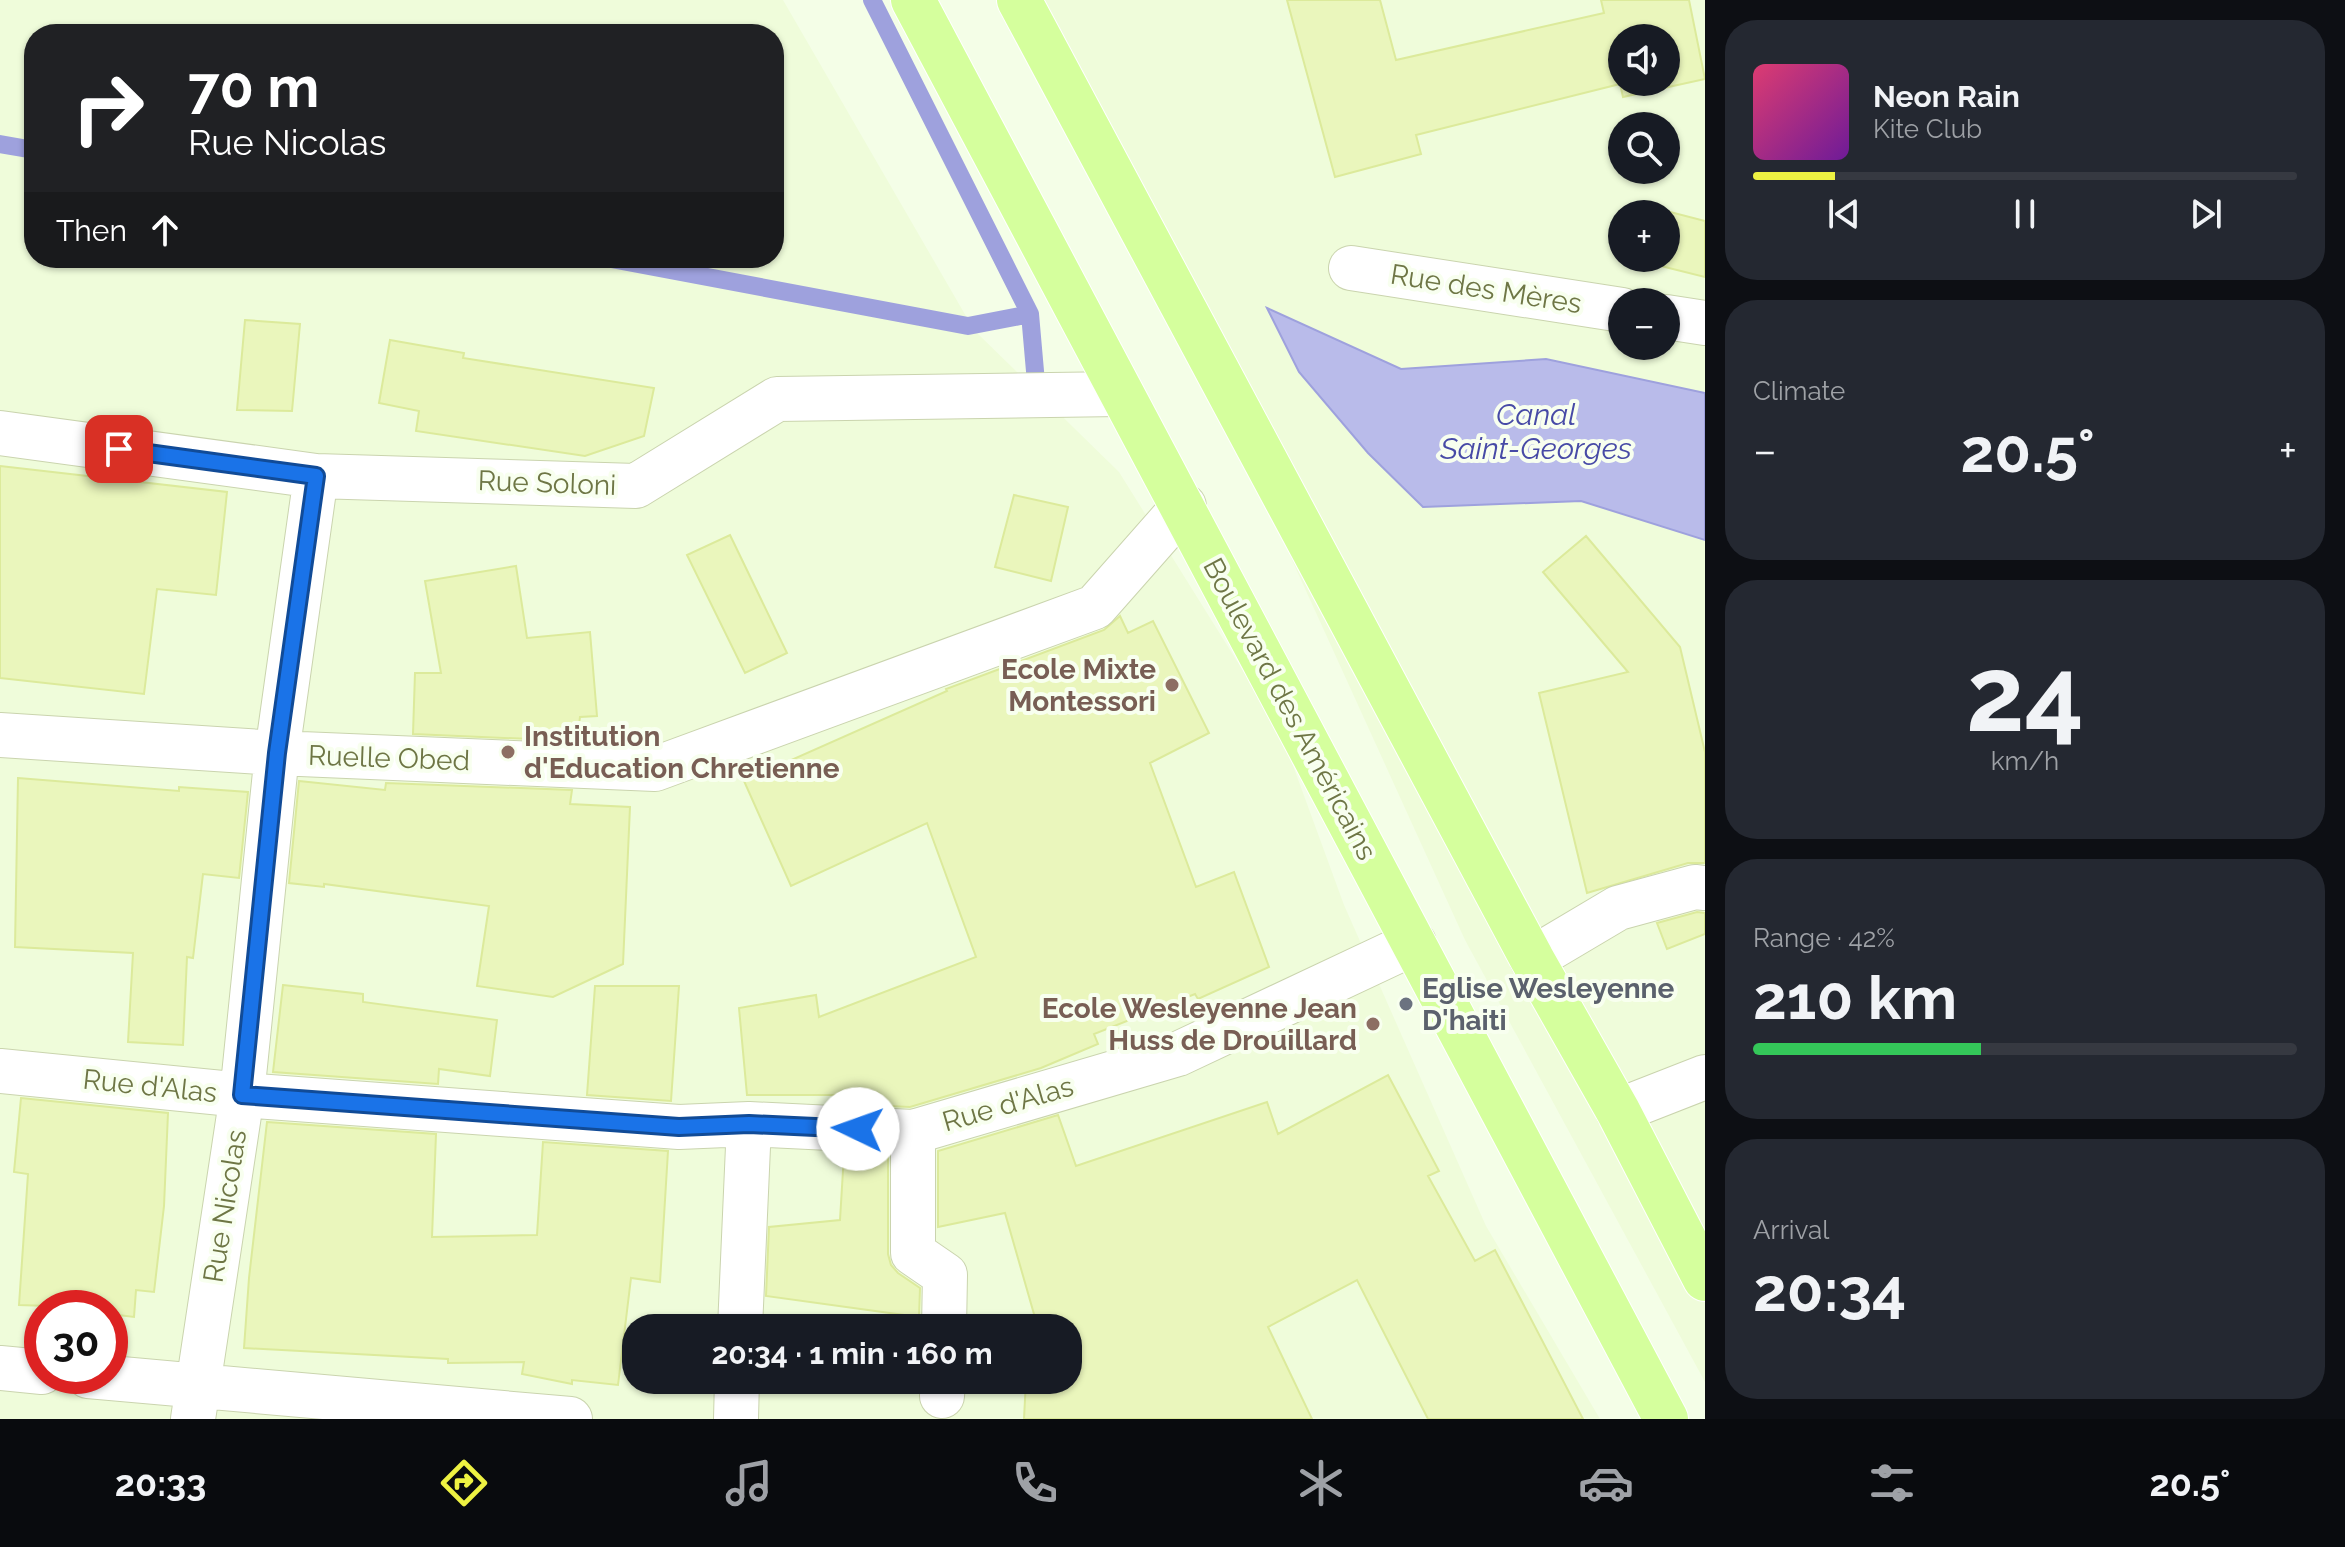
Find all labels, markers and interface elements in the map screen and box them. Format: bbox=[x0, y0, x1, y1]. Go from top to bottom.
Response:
map controls bbox=[1608, 24, 1680, 360]
button: sound bbox=[1608, 24, 1680, 96]
text: 70 m bbox=[188, 54, 319, 120]
icon: right bbox=[56, 56, 160, 160]
text: Neon Rain bbox=[1873, 79, 2020, 114]
button: search bbox=[1608, 112, 1680, 184]
text: Kite Club bbox=[1873, 114, 1982, 144]
text: Rue Nicolas bbox=[188, 121, 386, 163]
icon: previous bbox=[1822, 192, 1866, 236]
icon: pause bbox=[2003, 192, 2047, 236]
icon: next bbox=[2184, 192, 2228, 236]
button: + bbox=[1608, 200, 1680, 272]
icon: ahead bbox=[143, 208, 187, 252]
text: Then bbox=[56, 213, 127, 248]
street label: Rue des Mères bbox=[1388, 258, 1584, 320]
button: − bbox=[1608, 288, 1680, 360]
text: Climate bbox=[1753, 376, 1845, 406]
water label: Canal Saint-Georges bbox=[1439, 397, 1632, 466]
pin bbox=[85, 415, 153, 483]
text: 20.5° bbox=[1960, 416, 2095, 486]
text: − bbox=[1753, 425, 1777, 476]
text: + bbox=[2279, 425, 2297, 476]
icon: arrive bbox=[97, 427, 141, 471]
street label: Rue Soloni bbox=[477, 464, 617, 502]
street label: Boulevard des Américains bbox=[1196, 553, 1384, 865]
text: 24 bbox=[1966, 633, 2084, 755]
place label: Ecole Mixte Montessori bbox=[1001, 653, 1156, 718]
marker: Ecole Mixte Montessori bbox=[1163, 676, 1181, 694]
place label: Institution d'Education Chretienne bbox=[524, 720, 840, 785]
street label: Ruelle Obed bbox=[307, 739, 471, 777]
marker: Institution d'Education Chretienne bbox=[499, 743, 517, 761]
text: km/h bbox=[1991, 746, 2059, 776]
text: Range · 42% bbox=[1753, 923, 1895, 953]
text: 210 km bbox=[1753, 963, 1957, 1033]
place label: Eglise Wesleyenne D'haiti bbox=[1422, 972, 1674, 1037]
place label: Ecole Wesleyenne Jean Huss de Drouillard bbox=[1042, 992, 1357, 1057]
marker: Eglise Wesleyenne D'haiti bbox=[1397, 995, 1415, 1013]
marker: Ecole Wesleyenne Jean Huss de Drouillard bbox=[1364, 1015, 1382, 1033]
street label: Rue d'Alas bbox=[81, 1063, 219, 1109]
street label: Rue d'Alas bbox=[939, 1070, 1077, 1138]
position arrow bbox=[816, 1087, 900, 1171]
street label: Rue Nicolas bbox=[197, 1127, 253, 1285]
text: Arrival bbox=[1753, 1215, 1829, 1245]
text: 20:34 bbox=[1753, 1255, 1906, 1325]
speed limit sign: 30 bbox=[24, 1290, 128, 1394]
text: 20:34 · 1 min · 160 m bbox=[711, 1336, 993, 1371]
icon: directions bbox=[436, 1455, 492, 1511]
icon: music bbox=[721, 1455, 777, 1511]
icon: phone bbox=[1007, 1455, 1063, 1511]
icon: climate bbox=[1293, 1455, 1349, 1511]
icon: car bbox=[1578, 1455, 1634, 1511]
icon: filters bbox=[1864, 1455, 1920, 1511]
text: 20:33 bbox=[115, 1462, 206, 1504]
text: 20.5° bbox=[2149, 1462, 2230, 1504]

